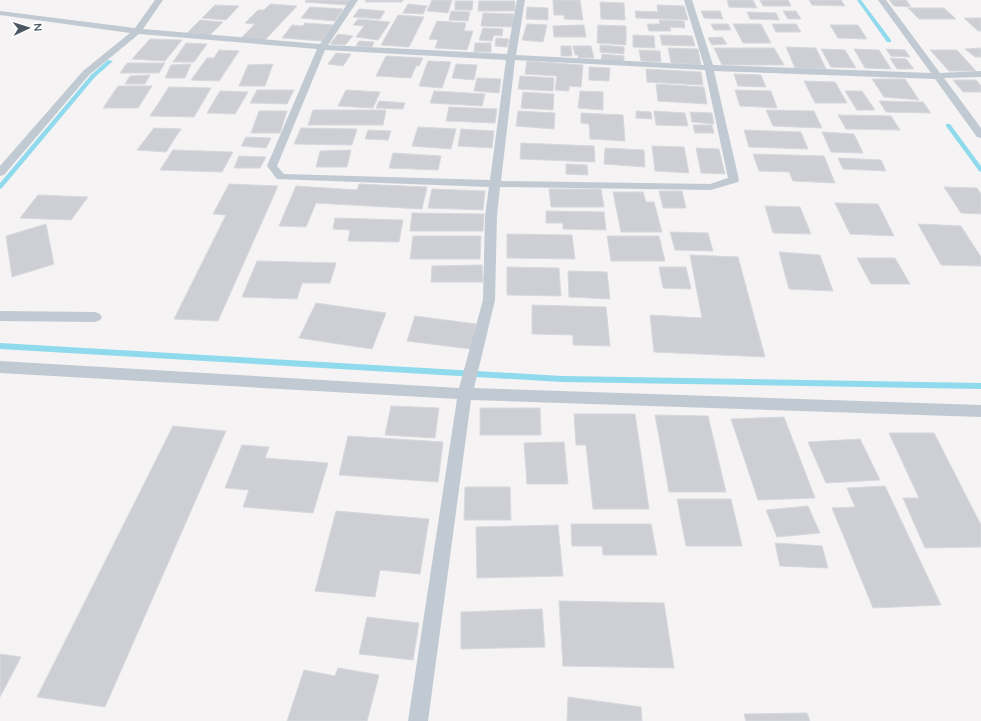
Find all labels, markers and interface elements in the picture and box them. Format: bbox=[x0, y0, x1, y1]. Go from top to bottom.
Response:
north arrow bbox=[8, 8, 48, 48]
text: N bbox=[31, 23, 45, 32]

